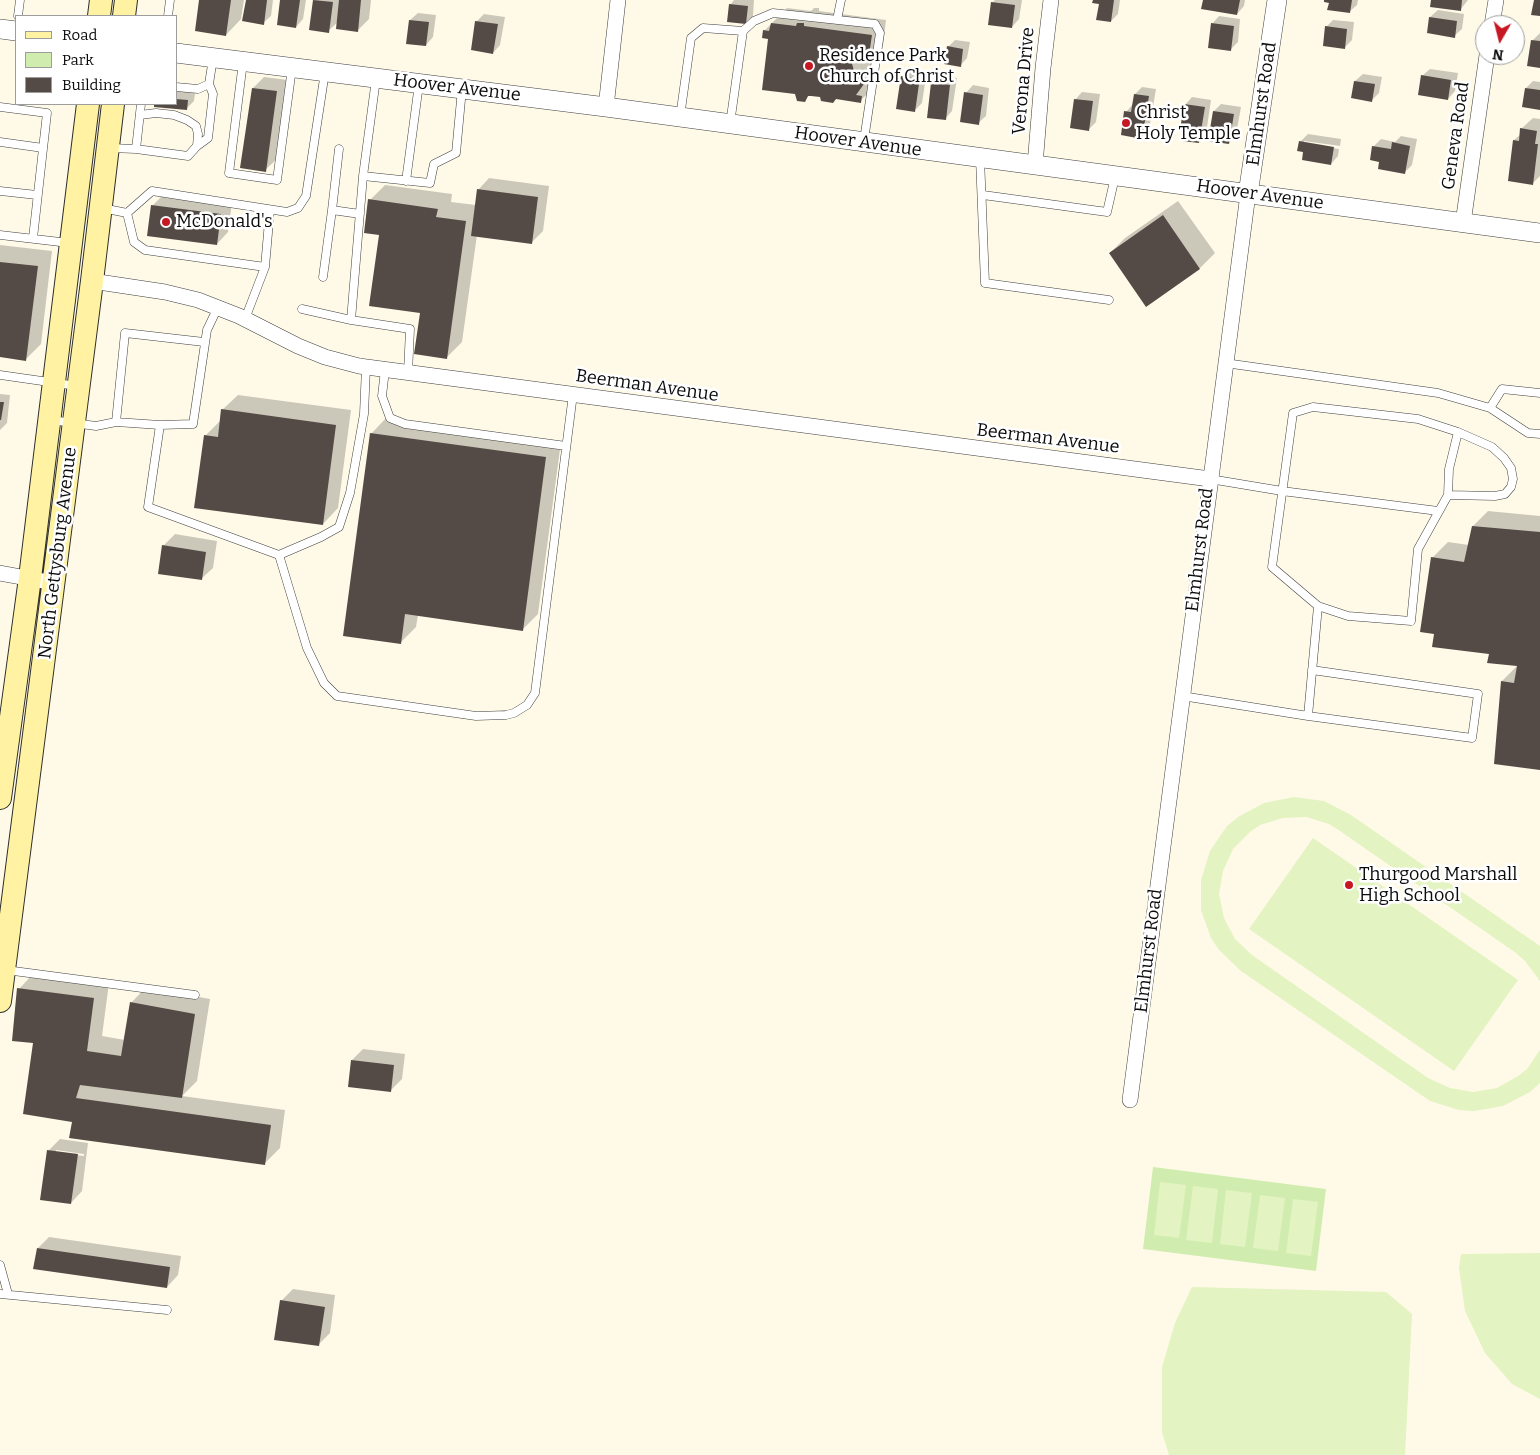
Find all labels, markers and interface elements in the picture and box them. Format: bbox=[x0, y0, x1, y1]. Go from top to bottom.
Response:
legend bbox=[15, 15, 178, 105]
north arrow bbox=[1475, 15, 1525, 65]
text: Road bbox=[62, 26, 97, 44]
street label: Verona Drive bbox=[1009, 26, 1039, 136]
street label: Elmhurst Road bbox=[1243, 41, 1281, 167]
place label: Residence Park Church of Christ bbox=[819, 45, 954, 88]
text: N bbox=[1491, 45, 1505, 64]
text: Park bbox=[62, 51, 94, 69]
marker: Residence Park Church of Christ bbox=[803, 60, 815, 72]
street label: Hoover Avenue bbox=[392, 69, 522, 107]
text: Building bbox=[62, 76, 121, 94]
street label: Geneva Road bbox=[1438, 81, 1474, 191]
place label: Christ Holy Temple bbox=[1136, 102, 1241, 144]
marker: Christ Holy Temple bbox=[1120, 117, 1132, 129]
street label: Hoover Avenue bbox=[793, 122, 923, 162]
street label: Hoover Avenue bbox=[1195, 175, 1325, 215]
place label: McDonald's bbox=[176, 211, 273, 233]
marker: McDonald's bbox=[160, 216, 172, 228]
street label: Beerman Avenue bbox=[574, 365, 720, 407]
street label: Beerman Avenue bbox=[975, 420, 1121, 458]
street label: North Gettysburg Avenue bbox=[34, 446, 82, 660]
street label: Elmhurst Road bbox=[1182, 487, 1218, 613]
place label: Thurgood Marshall High School bbox=[1359, 864, 1517, 906]
marker: Thurgood Marshall High School bbox=[1343, 879, 1355, 891]
street label: Elmhurst Road bbox=[1131, 888, 1167, 1014]

